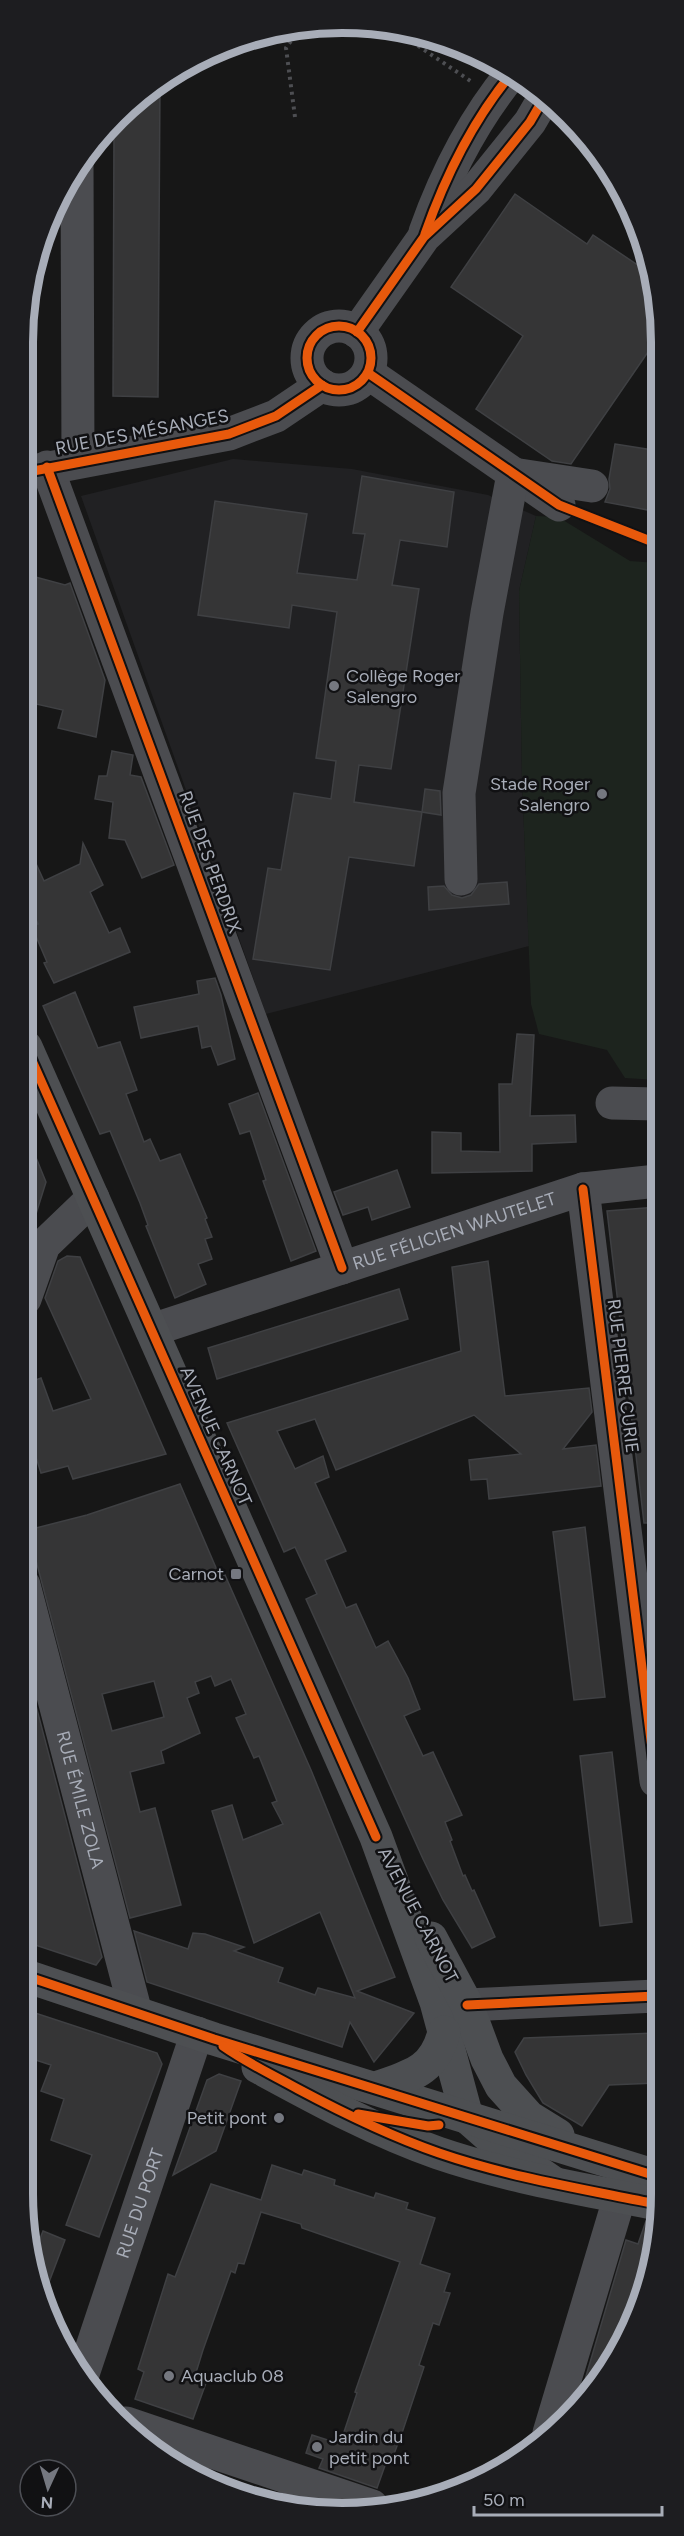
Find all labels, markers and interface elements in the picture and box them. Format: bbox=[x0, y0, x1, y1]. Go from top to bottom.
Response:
street label: RUE DES MÉSANGES bbox=[53, 404, 231, 460]
place label: Collège Roger Salengro bbox=[346, 665, 460, 708]
marker: Collège Roger Salengro bbox=[327, 679, 341, 693]
place label: Stade Roger Salengro bbox=[490, 773, 590, 816]
marker: Stade Roger Salengro bbox=[595, 787, 609, 801]
street label: RUE DES PERDRIX bbox=[174, 788, 246, 936]
street label: RUE FÉLICIEN WAUTELET bbox=[350, 1188, 559, 1275]
street label: RUE PIERRE CURIE bbox=[603, 1298, 643, 1454]
street label: AVENUE CARNOT bbox=[175, 1363, 257, 1509]
place label: Carnot bbox=[168, 1563, 224, 1585]
marker: Carnot bbox=[229, 1567, 243, 1581]
street label: RUE ÉMILE ZOLA bbox=[52, 1729, 109, 1871]
street label: AVENUE CARNOT bbox=[373, 1843, 463, 1987]
place label: Petit pont bbox=[187, 2107, 267, 2129]
marker: Petit pont bbox=[272, 2111, 286, 2125]
street label: RUE DU PORT bbox=[112, 2146, 169, 2261]
place label: Aquaclub 08 bbox=[181, 2365, 284, 2387]
marker: Aquaclub 08 bbox=[162, 2369, 176, 2383]
place label: Jardin du petit pont bbox=[329, 2426, 410, 2469]
marker: Jardin du petit pont bbox=[310, 2440, 324, 2454]
north arrow bbox=[18, 2458, 78, 2518]
scale bar bbox=[474, 2479, 662, 2517]
text: 50 m bbox=[483, 2489, 525, 2511]
text: N bbox=[40, 2493, 54, 2512]

